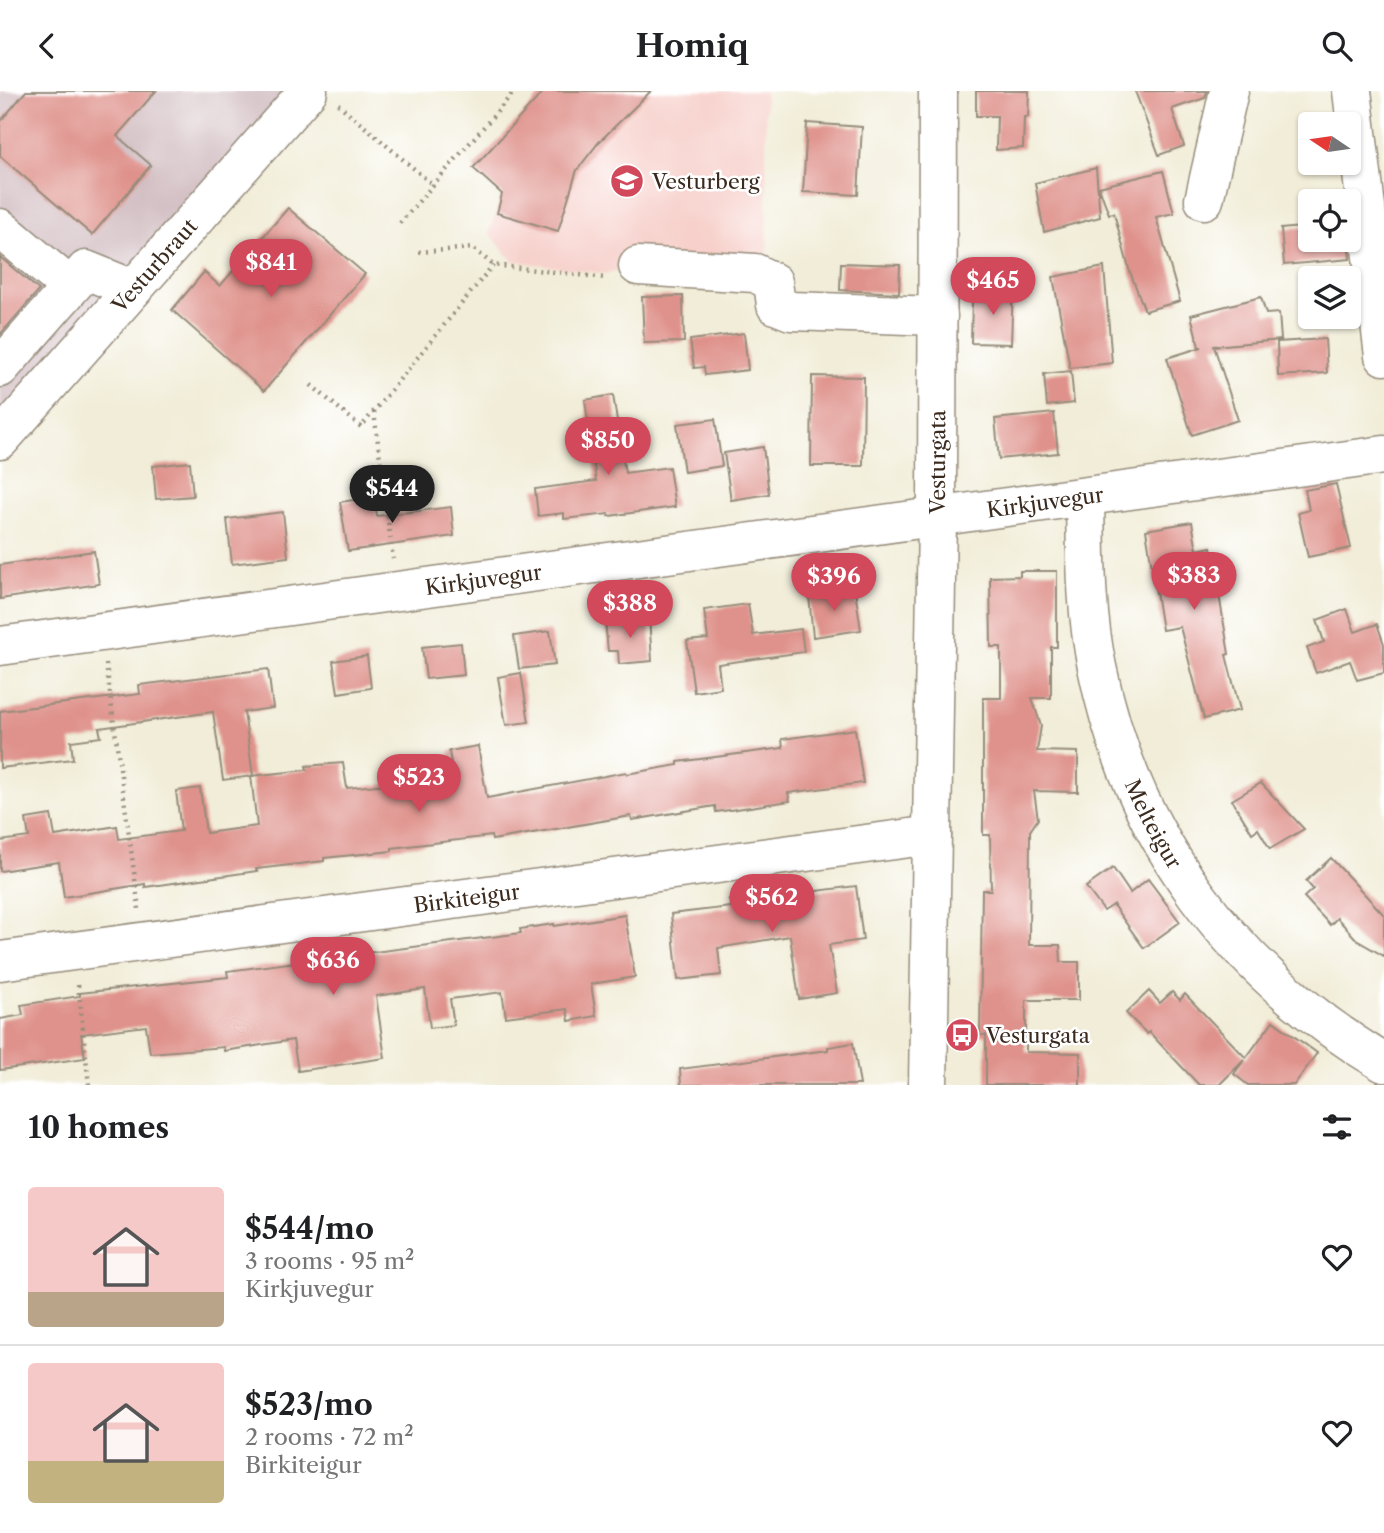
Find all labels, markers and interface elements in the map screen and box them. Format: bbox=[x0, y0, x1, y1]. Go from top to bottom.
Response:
text: Homiq bbox=[635, 26, 749, 65]
icon: back bbox=[28, 27, 66, 65]
icon: search bbox=[1318, 27, 1356, 65]
north arrow bbox=[1298, 112, 1362, 175]
map controls bbox=[1298, 112, 1361, 329]
school or university icon: Vesturberg bbox=[608, 162, 646, 200]
place label: Vesturberg bbox=[651, 169, 760, 194]
button: locate bbox=[1298, 189, 1361, 252]
street label: Vesturbraut bbox=[106, 213, 202, 318]
pin: $841 bbox=[230, 239, 312, 299]
text: $841 bbox=[246, 248, 297, 276]
pin: $465 bbox=[952, 257, 1034, 317]
text: $465 bbox=[967, 266, 1019, 294]
button: layers bbox=[1298, 266, 1361, 329]
street label: Vesturgata bbox=[925, 409, 950, 515]
pin: $850 bbox=[567, 417, 649, 477]
text: $850 bbox=[581, 426, 635, 454]
pin: $544 bbox=[351, 465, 433, 525]
text: $544 bbox=[366, 474, 418, 502]
street label: Kirkjuvegur bbox=[985, 481, 1105, 522]
pin: $396 bbox=[793, 553, 875, 613]
pin: $383 bbox=[1153, 553, 1235, 612]
street label: Kirkjuvegur bbox=[423, 559, 544, 600]
text: $383 bbox=[1167, 561, 1221, 589]
text: $396 bbox=[807, 562, 861, 590]
pin: $388 bbox=[589, 581, 671, 640]
text: $388 bbox=[603, 589, 657, 617]
pin: $523 bbox=[378, 755, 460, 814]
text: $523 bbox=[393, 763, 445, 791]
street label: Melteigur bbox=[1120, 775, 1188, 873]
pin: $562 bbox=[731, 875, 813, 934]
street label: Birkiteigur bbox=[412, 878, 522, 917]
text: $562 bbox=[746, 883, 798, 911]
pin: $636 bbox=[292, 937, 374, 997]
text: $636 bbox=[306, 946, 360, 974]
bus stop icon: Vesturgata bbox=[943, 1016, 981, 1054]
place label: Vesturgata bbox=[985, 1023, 1091, 1048]
icon: filters bbox=[1318, 1108, 1356, 1146]
text: 10 homes bbox=[28, 1109, 169, 1146]
text: $544/mo bbox=[245, 1210, 374, 1247]
icon: home bbox=[84, 1215, 168, 1299]
icon: heart bbox=[1318, 1238, 1356, 1276]
text: 3 rooms · 95 m² bbox=[245, 1247, 414, 1275]
text: Kirkjuvegur bbox=[245, 1275, 374, 1303]
text: $523/mo bbox=[245, 1386, 373, 1423]
icon: home bbox=[84, 1391, 168, 1475]
icon: heart bbox=[1318, 1414, 1356, 1452]
text: 2 rooms · 72 m² bbox=[245, 1423, 414, 1451]
text: Birkiteigur bbox=[245, 1451, 362, 1479]

